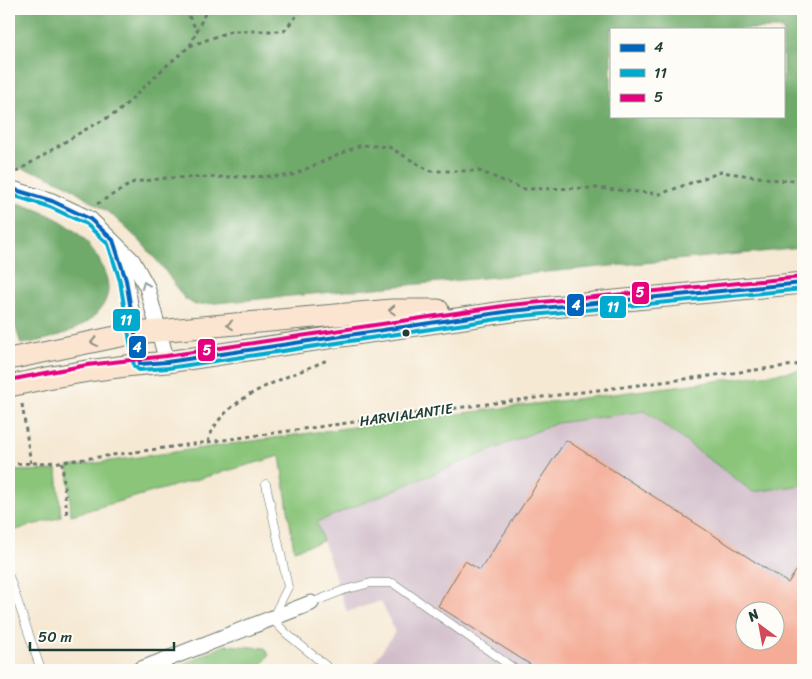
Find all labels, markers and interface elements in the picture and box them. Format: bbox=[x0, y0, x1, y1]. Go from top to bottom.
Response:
legend bbox=[610, 28, 784, 118]
text: 4 bbox=[654, 34, 663, 60]
text: 11 bbox=[654, 60, 667, 86]
text: 5 bbox=[654, 84, 663, 110]
text: 5 bbox=[636, 280, 645, 305]
one-way arrow bbox=[141, 281, 152, 290]
line badge: 5 bbox=[631, 281, 650, 305]
line badge: 4 bbox=[566, 293, 585, 317]
text: 4 bbox=[571, 293, 581, 318]
line badge: 11 bbox=[599, 295, 627, 319]
text: 11 bbox=[607, 295, 619, 320]
one-way arrow bbox=[388, 305, 396, 316]
line badge: 11 bbox=[112, 308, 141, 332]
text: 11 bbox=[120, 308, 132, 333]
one-way arrow bbox=[226, 319, 234, 330]
unlabelled marker bbox=[401, 328, 411, 338]
line badge: 4 bbox=[128, 335, 147, 359]
text: 4 bbox=[132, 335, 142, 360]
one-way arrow bbox=[89, 336, 98, 346]
line badge: 5 bbox=[197, 338, 216, 362]
text: 5 bbox=[203, 338, 212, 363]
street label: HARVIALANTIE bbox=[358, 396, 455, 434]
north arrow bbox=[734, 602, 784, 652]
text: N bbox=[742, 602, 764, 629]
scale bar bbox=[30, 619, 174, 651]
text: 50 m bbox=[38, 624, 73, 650]

